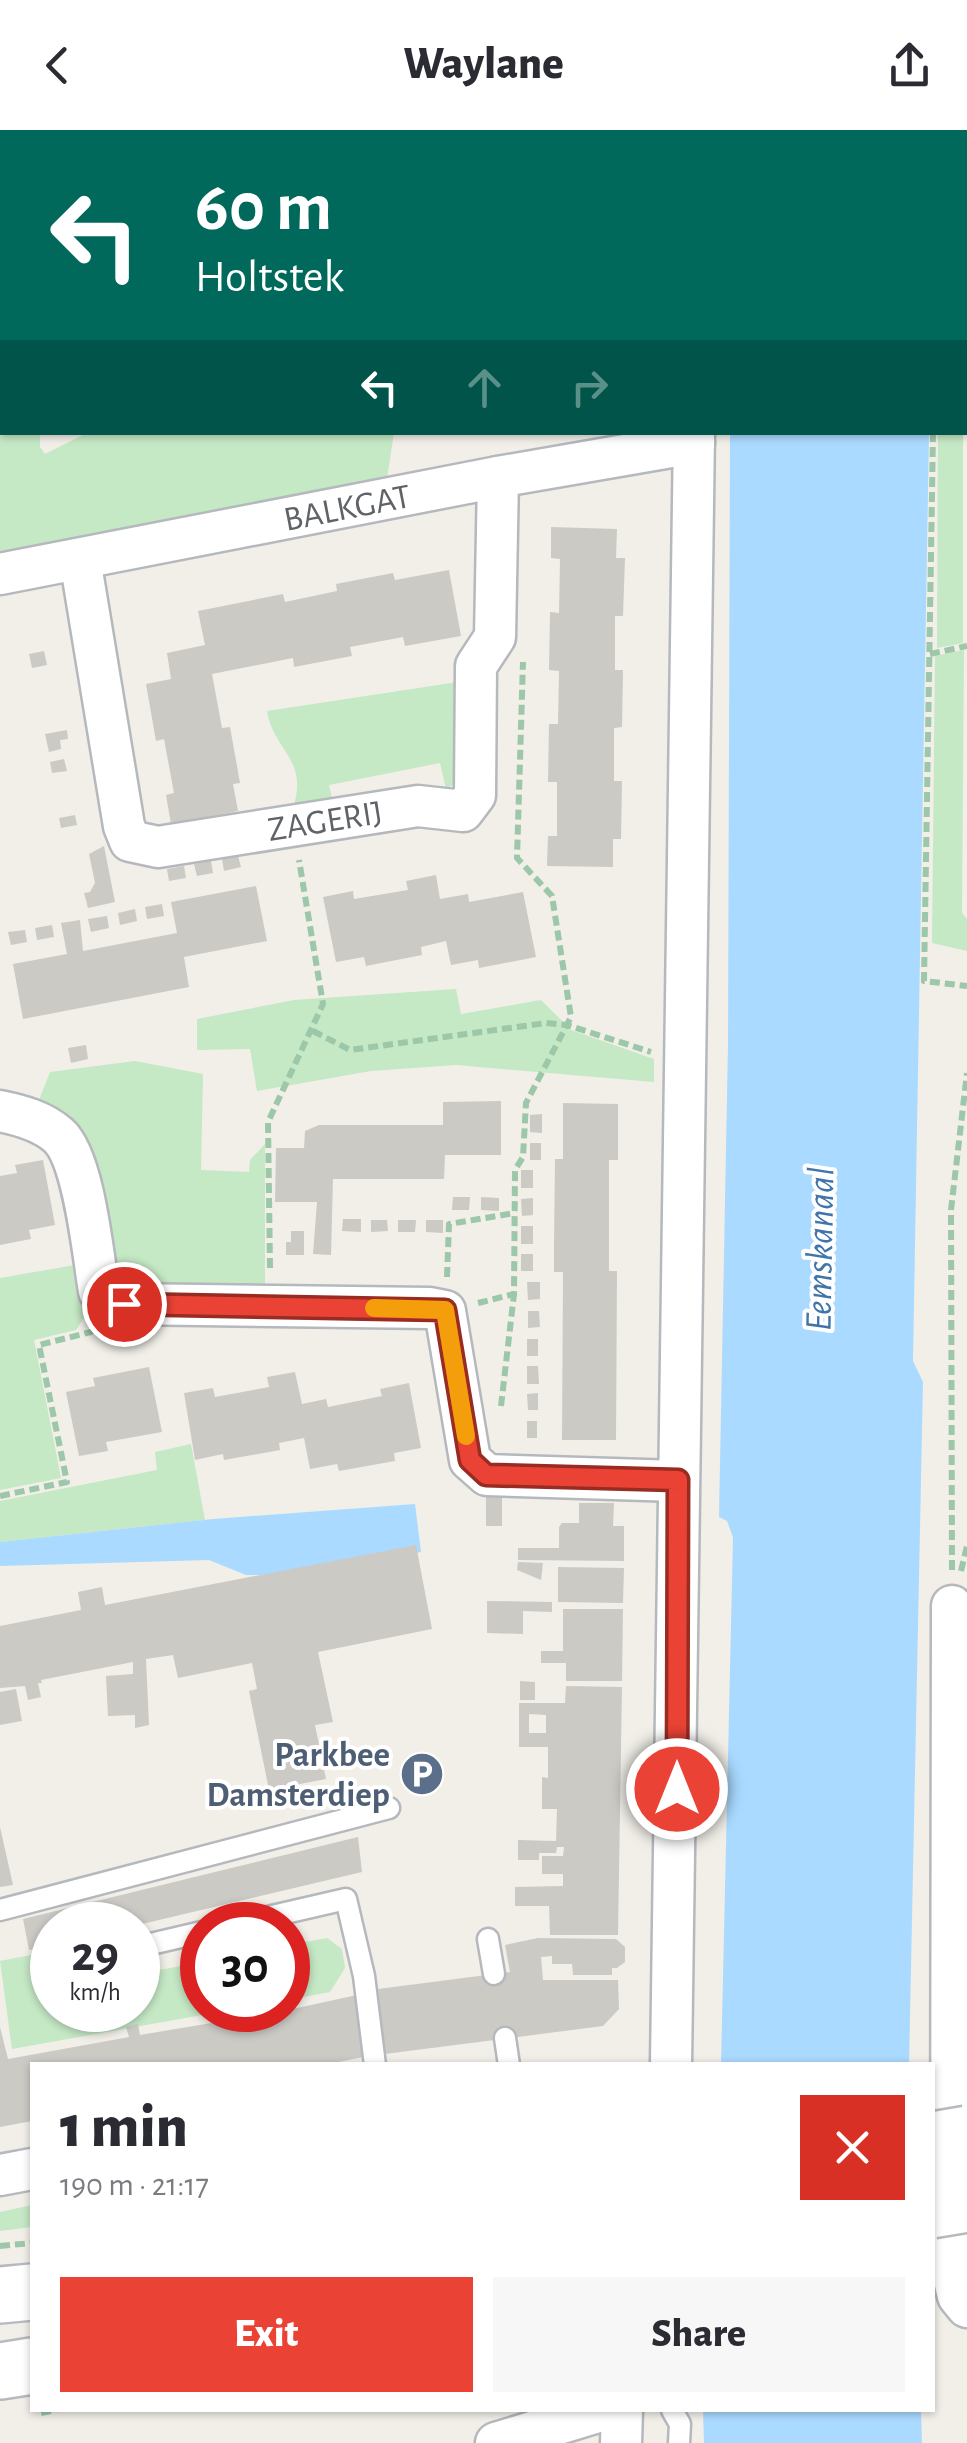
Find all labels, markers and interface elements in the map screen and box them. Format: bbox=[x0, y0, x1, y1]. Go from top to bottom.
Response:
icon: back bbox=[30, 38, 85, 93]
icon: share bbox=[882, 38, 937, 93]
text: Waylane bbox=[403, 42, 564, 87]
icon: left bbox=[30, 170, 160, 300]
text: 60 m bbox=[195, 173, 332, 243]
text: Holtstek bbox=[195, 255, 344, 300]
icon: left bbox=[352, 360, 407, 415]
icon: ahead bbox=[457, 360, 512, 415]
icon: right bbox=[562, 360, 617, 415]
street label: BALKGAT bbox=[281, 479, 414, 538]
street label: ZAGERIJ bbox=[265, 795, 385, 848]
water label: Eemskanaal bbox=[801, 1166, 841, 1332]
pin bbox=[82, 1262, 167, 1347]
icon: arrive bbox=[97, 1277, 152, 1332]
position arrow bbox=[625, 1737, 729, 1841]
place label: Parkbee Damsterdiep bbox=[206, 1738, 390, 1813]
parking icon: Parkbee Damsterdiep bbox=[399, 1751, 445, 1797]
speed limit sign: 30 bbox=[180, 1902, 310, 2032]
text: 29 bbox=[71, 1930, 119, 1980]
text: km/h bbox=[69, 1980, 121, 2005]
button: close bbox=[800, 2095, 905, 2200]
text: 1 min bbox=[60, 2098, 188, 2158]
text: 190 m · 21:17 bbox=[60, 2169, 209, 2201]
button: Exit bbox=[60, 2277, 473, 2392]
button: Share bbox=[493, 2277, 905, 2392]

